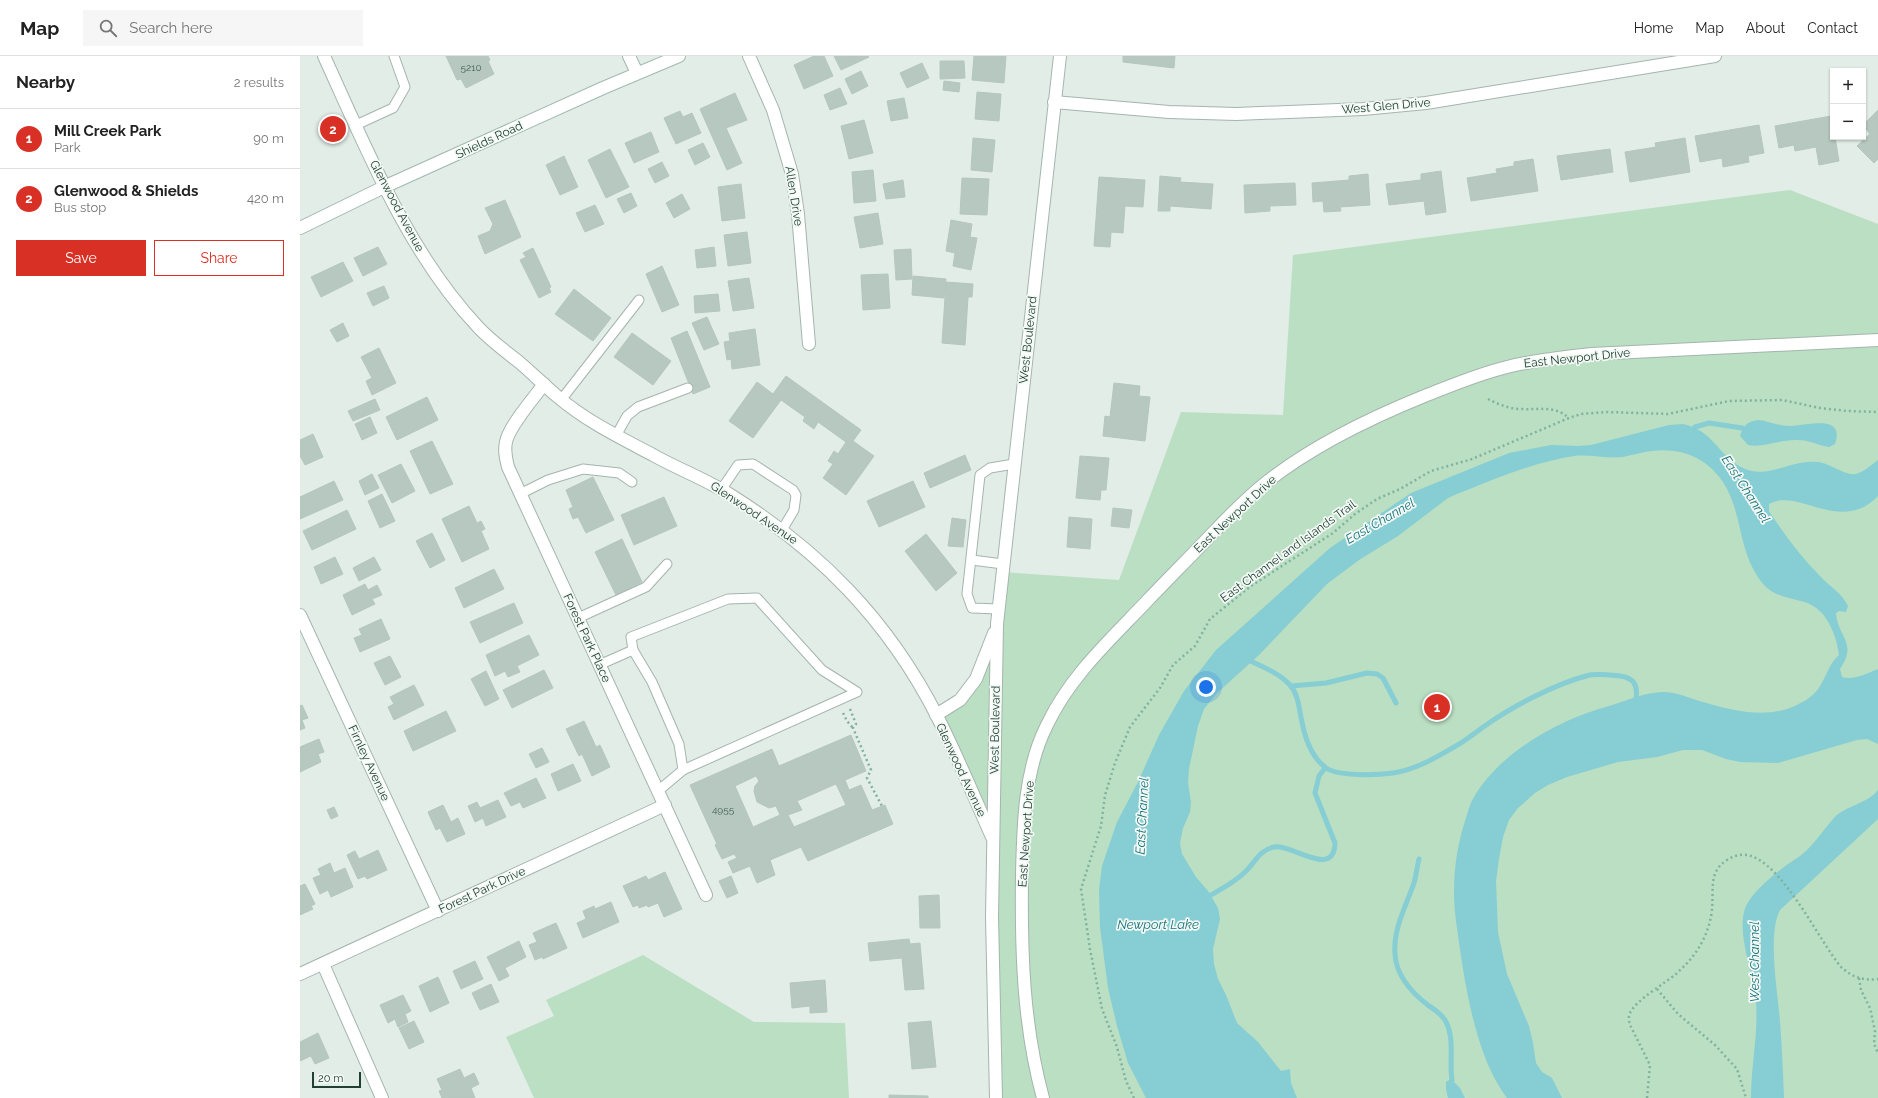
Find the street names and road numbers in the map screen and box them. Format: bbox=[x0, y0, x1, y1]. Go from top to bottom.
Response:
street label: West Glen Drive bbox=[1341, 95, 1431, 117]
street label: Shields Road bbox=[453, 118, 525, 162]
street label: Glenwood Avenue bbox=[367, 158, 427, 254]
street label: Allen Drive bbox=[782, 165, 806, 227]
street label: West Boulevard bbox=[1016, 295, 1040, 385]
street label: East Newport Drive bbox=[1523, 345, 1631, 371]
street label: East Newport Drive bbox=[1191, 472, 1279, 556]
street label: Glenwood Avenue bbox=[708, 479, 800, 547]
street label: East Channel and Islands Trail bbox=[1218, 497, 1359, 605]
street label: Forest Park Place bbox=[560, 591, 614, 685]
street label: West Boulevard bbox=[987, 686, 1003, 774]
street label: Glenwood Avenue bbox=[933, 721, 989, 819]
street label: Firnley Avenue bbox=[345, 723, 393, 803]
street label: East Newport Drive bbox=[1015, 780, 1037, 888]
street label: Forest Park Drive bbox=[436, 864, 528, 916]

